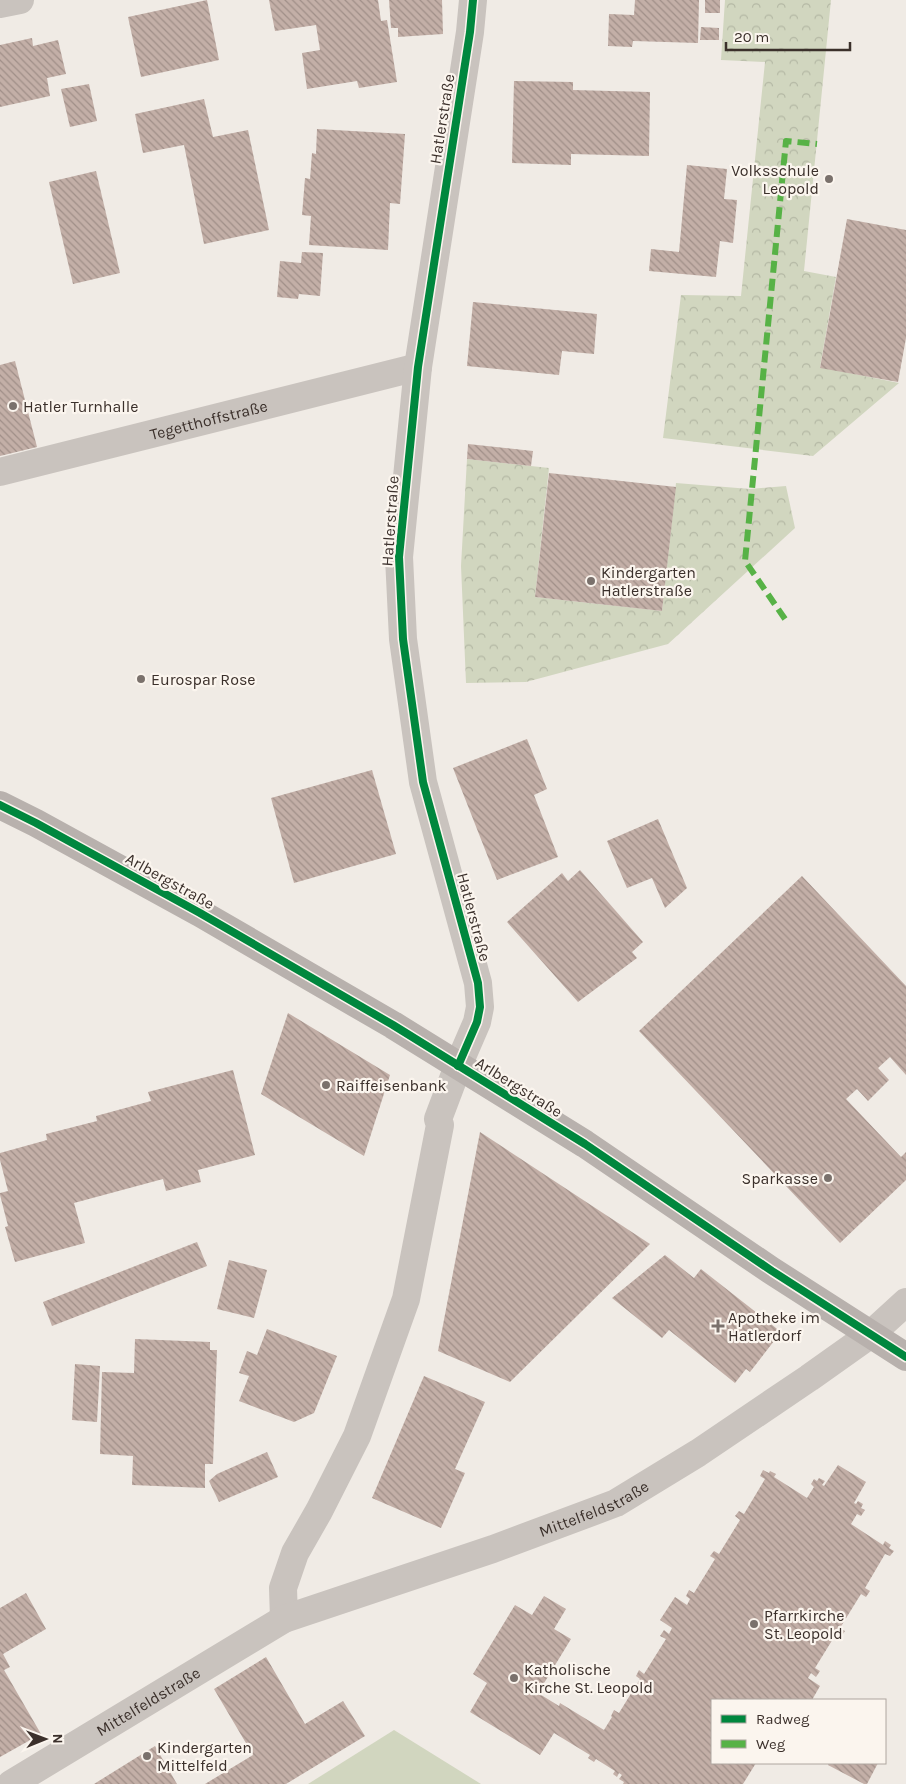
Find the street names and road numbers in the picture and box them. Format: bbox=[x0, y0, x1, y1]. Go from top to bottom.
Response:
street label: Hatlerstraße bbox=[425, 73, 459, 165]
street label: Tegetthoffstraße bbox=[148, 396, 269, 444]
street label: Hatlerstraße bbox=[377, 475, 403, 567]
street label: Arlbergstraße bbox=[122, 849, 218, 913]
street label: Hatlerstraße bbox=[453, 871, 495, 963]
street label: Arlbergstraße bbox=[472, 1053, 566, 1121]
street label: Mittelfeldstraße bbox=[536, 1476, 652, 1541]
street label: Mittelfeldstraße bbox=[93, 1663, 203, 1740]

